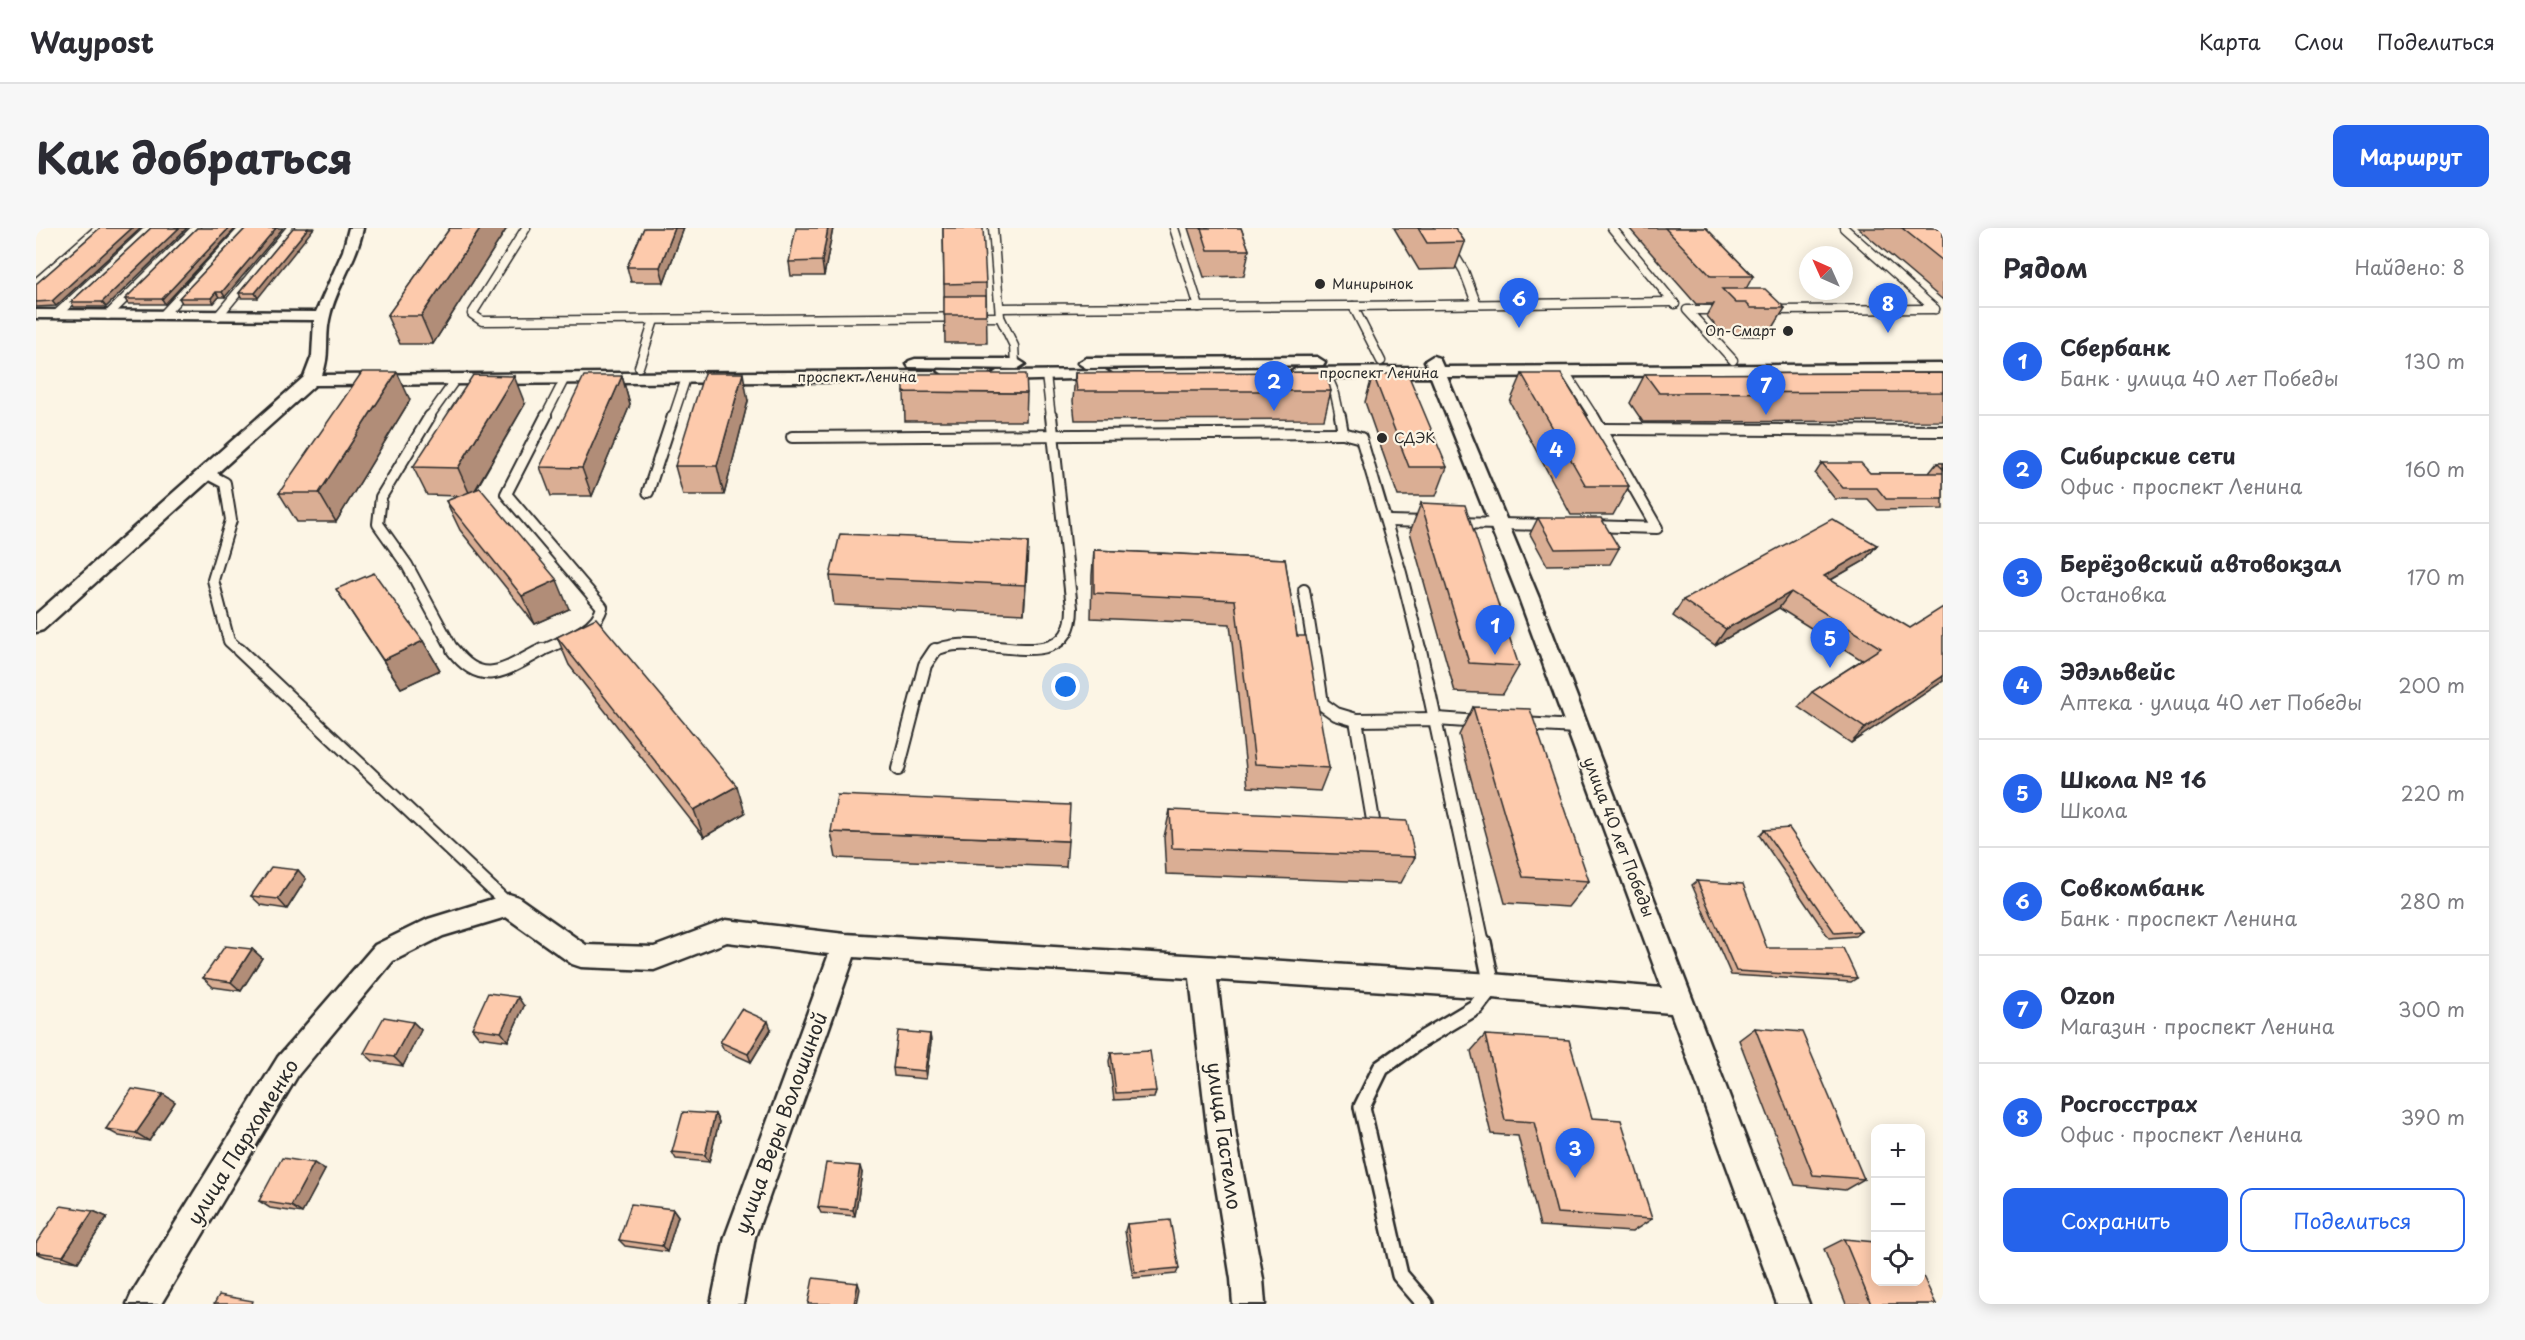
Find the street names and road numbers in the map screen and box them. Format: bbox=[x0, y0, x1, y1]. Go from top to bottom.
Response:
street label: проспект Ленина bbox=[1319, 362, 1439, 383]
street label: проспект Ленина bbox=[797, 366, 917, 387]
street label: улица 40 лет Победы bbox=[1578, 753, 1662, 920]
street label: улица Веры Волошиной bbox=[726, 1007, 834, 1238]
street label: улица Пархоменко bbox=[179, 1053, 305, 1230]
street label: улица Гастелло bbox=[1200, 1060, 1250, 1212]

